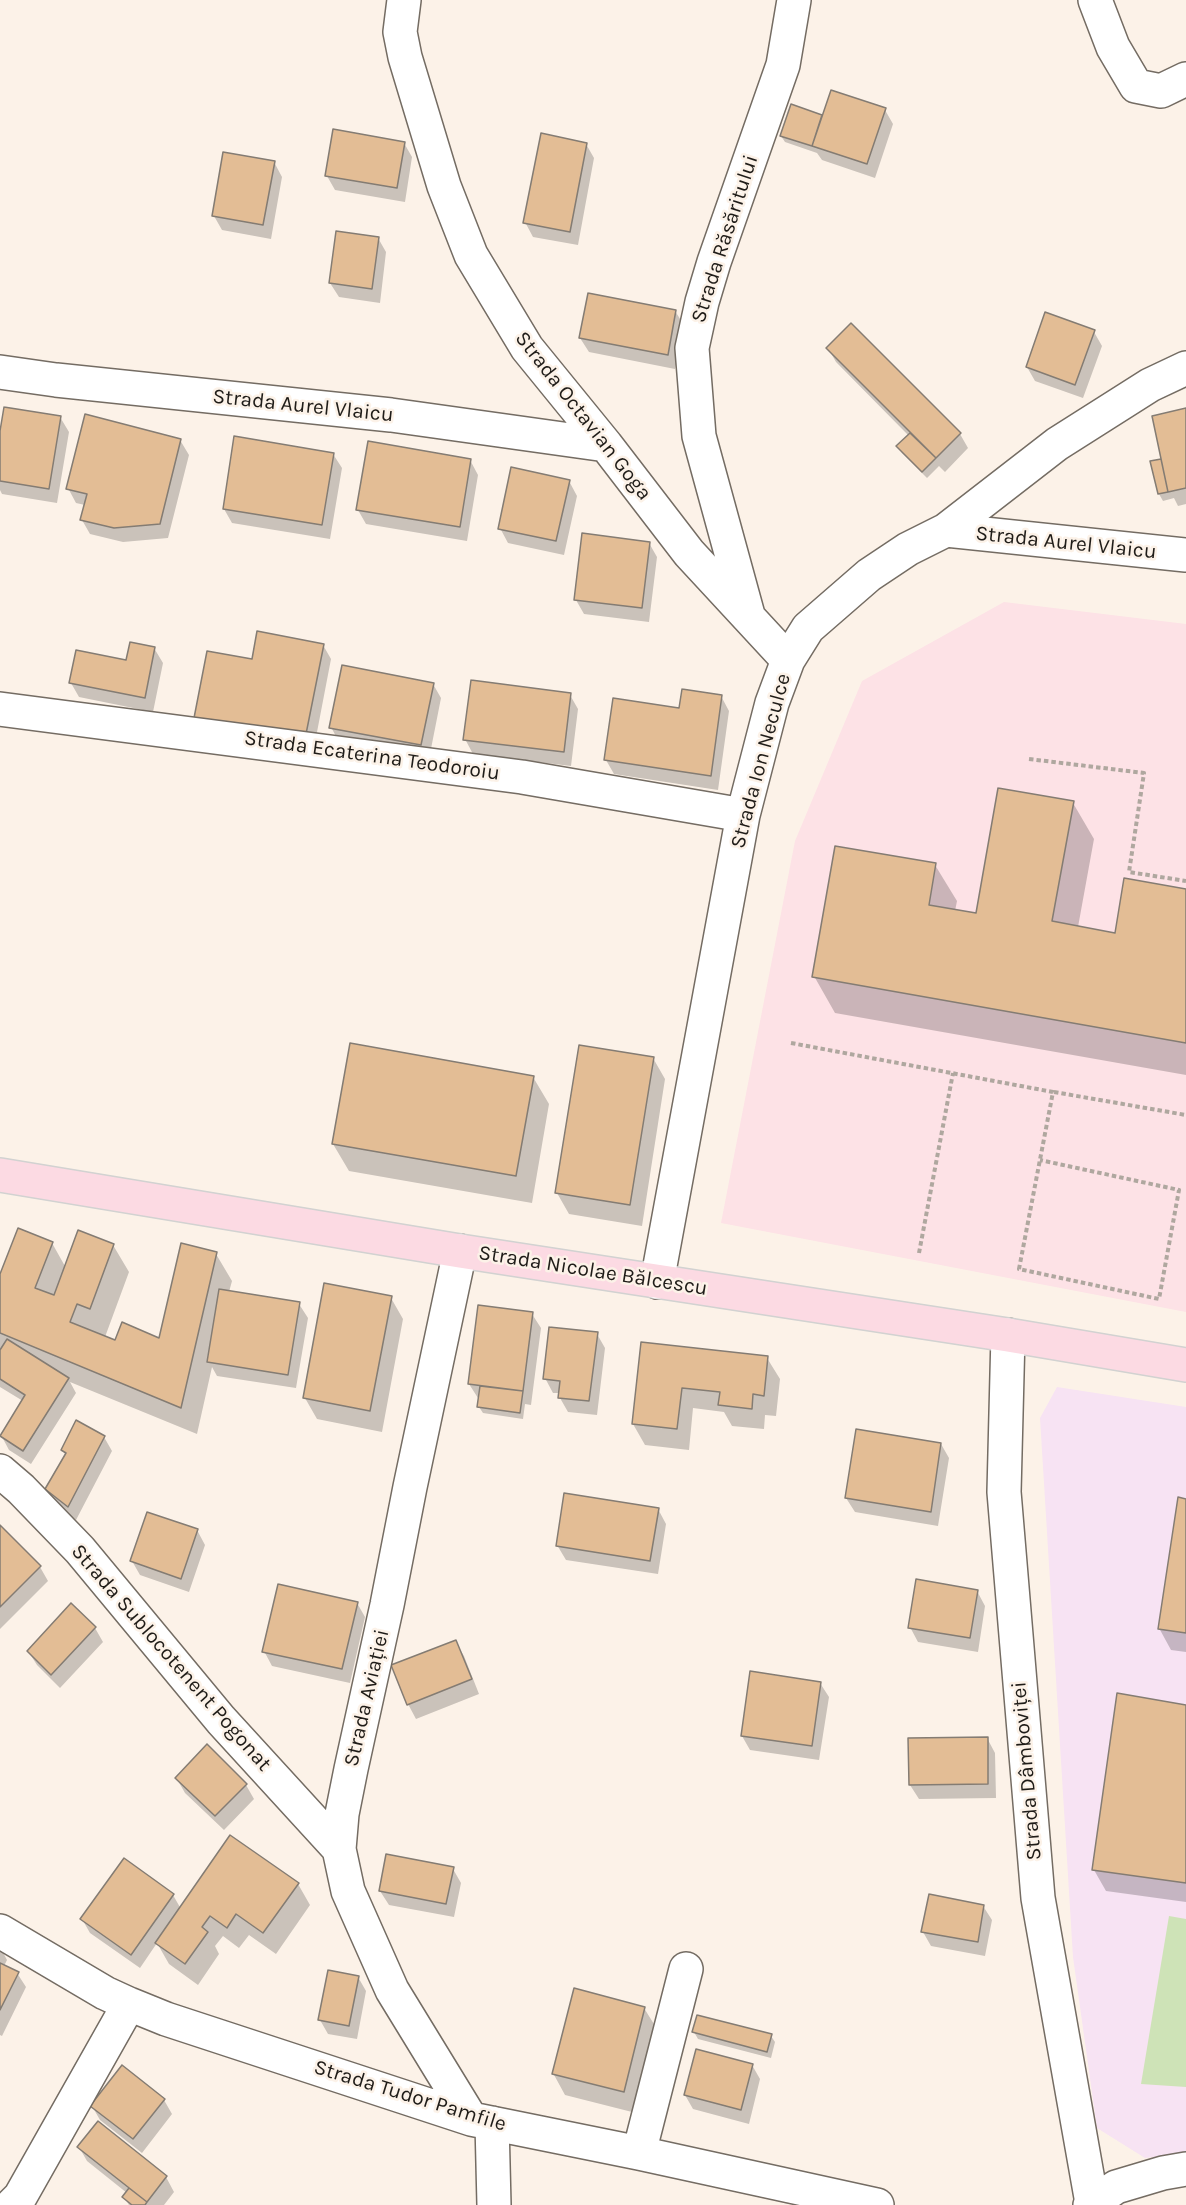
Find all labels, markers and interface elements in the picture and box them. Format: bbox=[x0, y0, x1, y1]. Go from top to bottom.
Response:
street label: Strada Răsăritului bbox=[686, 152, 764, 326]
street label: Strada Octavian Goga bbox=[509, 327, 657, 505]
street label: Strada Aurel Vlaicu bbox=[211, 384, 395, 428]
street label: Strada Aurel Vlaicu bbox=[974, 521, 1158, 565]
street label: Strada Ion Neculce bbox=[726, 671, 796, 851]
street label: Strada Ecaterina Teodoroiu bbox=[243, 726, 501, 786]
street label: Strada Nicolae Bălcescu bbox=[477, 1240, 709, 1302]
street label: Strada Sublocotenent Pogonat bbox=[66, 1539, 276, 1777]
street label: Strada Aviației bbox=[339, 1627, 395, 1769]
street label: Strada Dâmboviței bbox=[1007, 1681, 1047, 1861]
street label: Strada Tudor Pamfile bbox=[311, 2055, 509, 2137]

